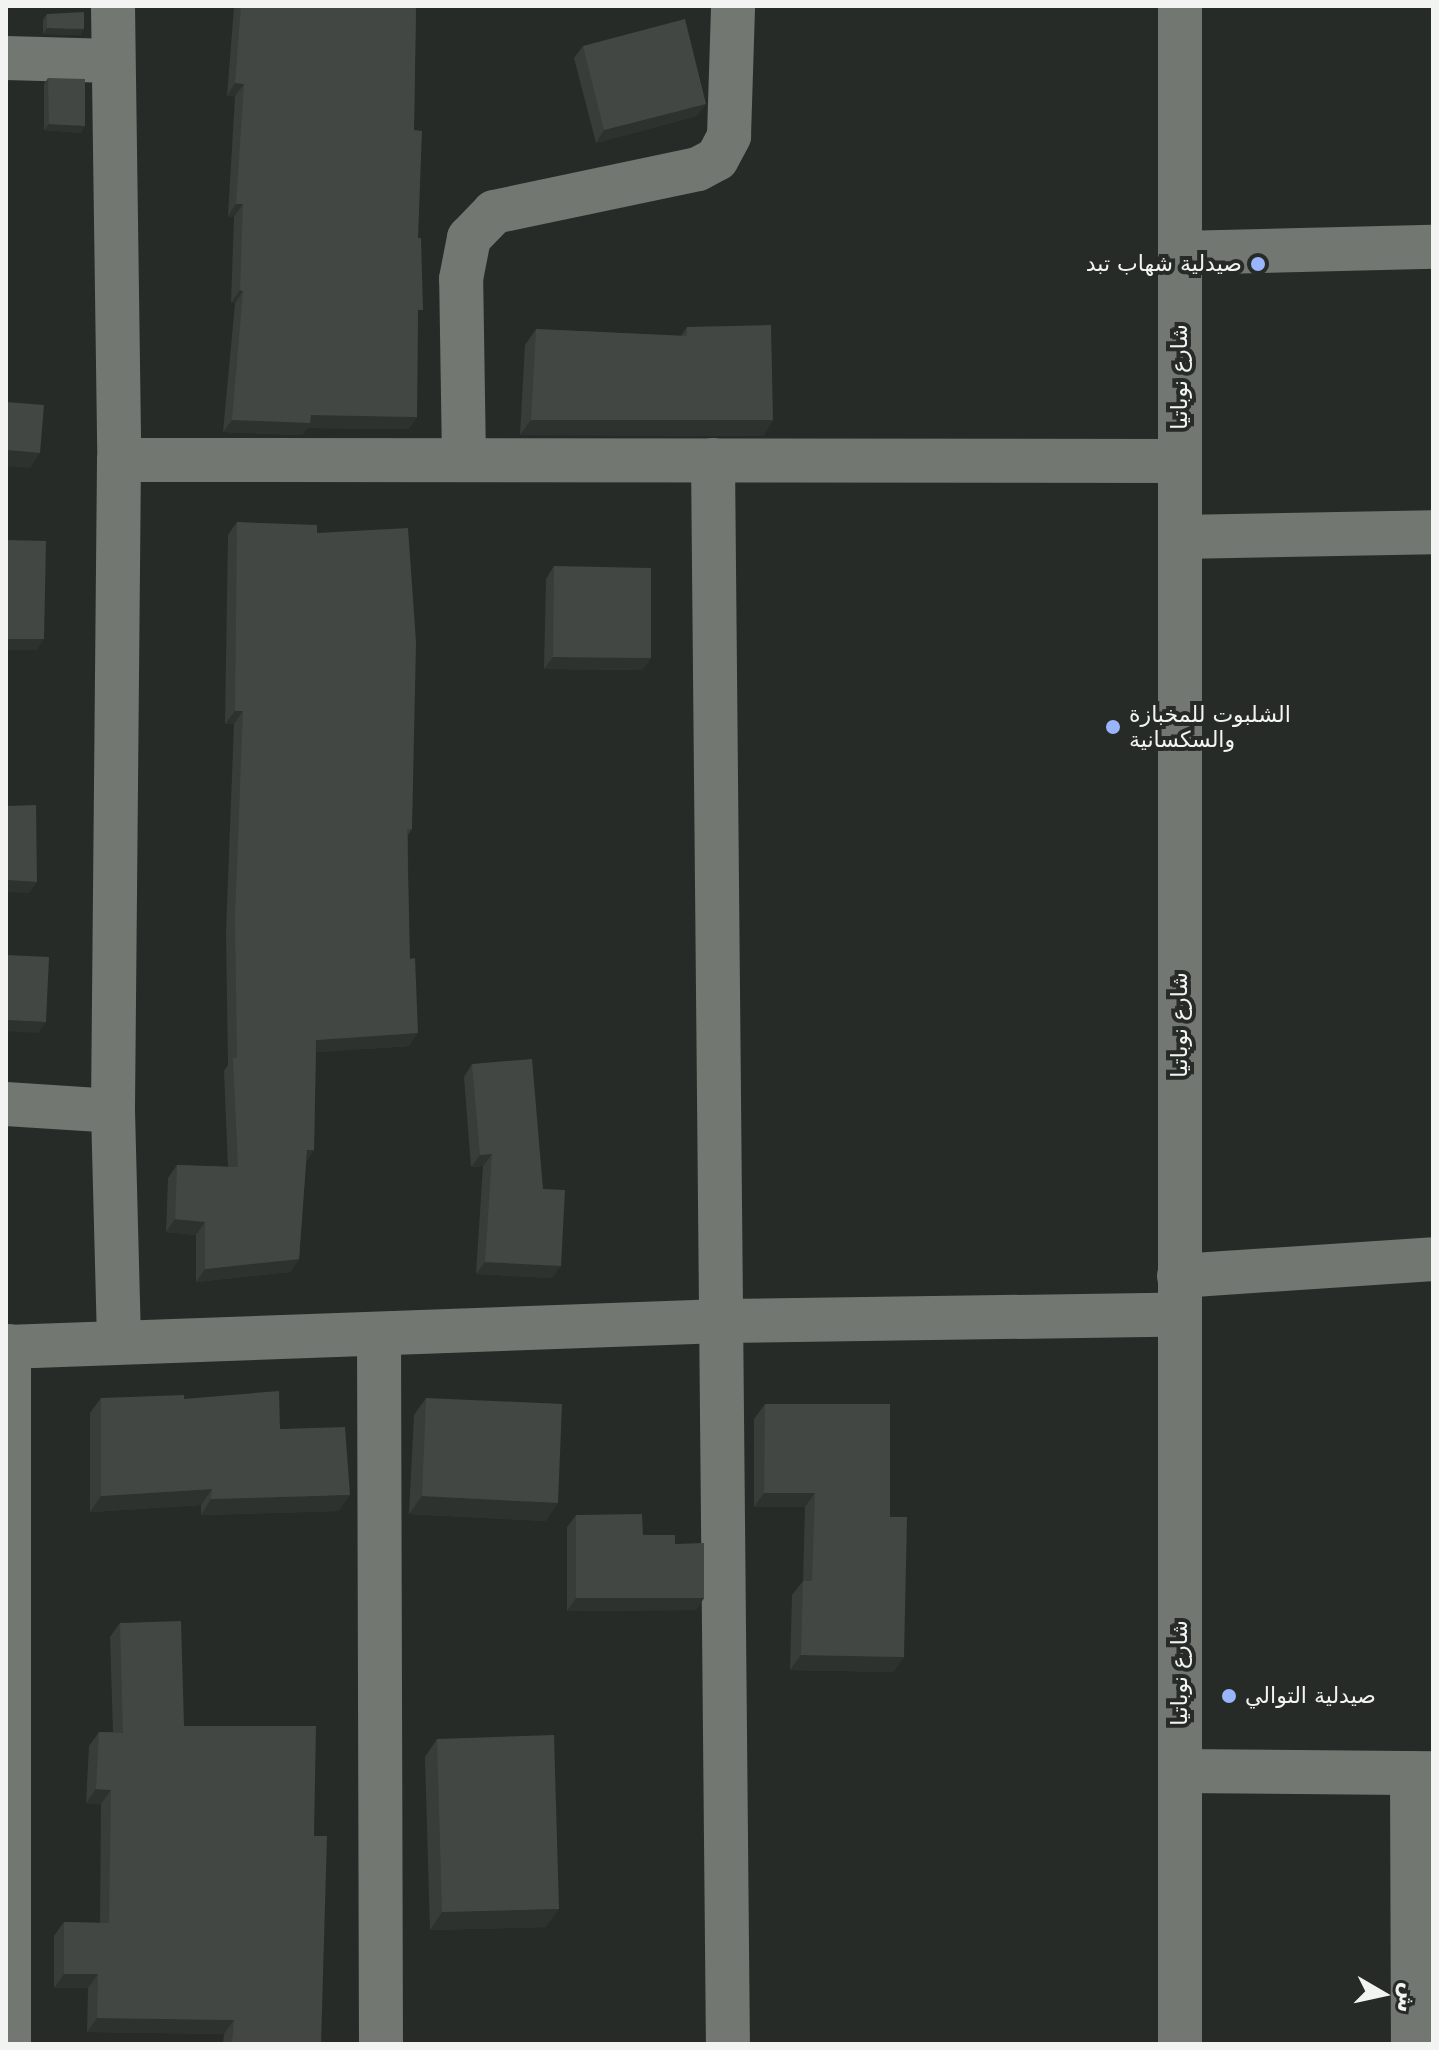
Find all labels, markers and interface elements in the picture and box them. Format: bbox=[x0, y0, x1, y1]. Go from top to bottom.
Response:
place label: صيدلية شهاب تبد bbox=[1086, 251, 1242, 277]
marker: صيدلية شهاب تبد bbox=[1249, 255, 1267, 273]
street label: شارع نوباتيا bbox=[1167, 324, 1193, 430]
place label: الشلبوت للمخبازة والسكسانية bbox=[1129, 701, 1291, 752]
marker: الشلبوت للمخبازة والسكسانية bbox=[1104, 718, 1122, 736]
street label: شارع نوباتيا bbox=[1167, 972, 1193, 1078]
street label: شارع نوباتيا bbox=[1167, 1620, 1193, 1726]
place label: صيدلية التوالي bbox=[1245, 1683, 1376, 1709]
marker: صيدلية التوالي bbox=[1220, 1687, 1238, 1705]
north arrow bbox=[1343, 1954, 1423, 2034]
text: ش bbox=[1392, 1981, 1422, 2015]

